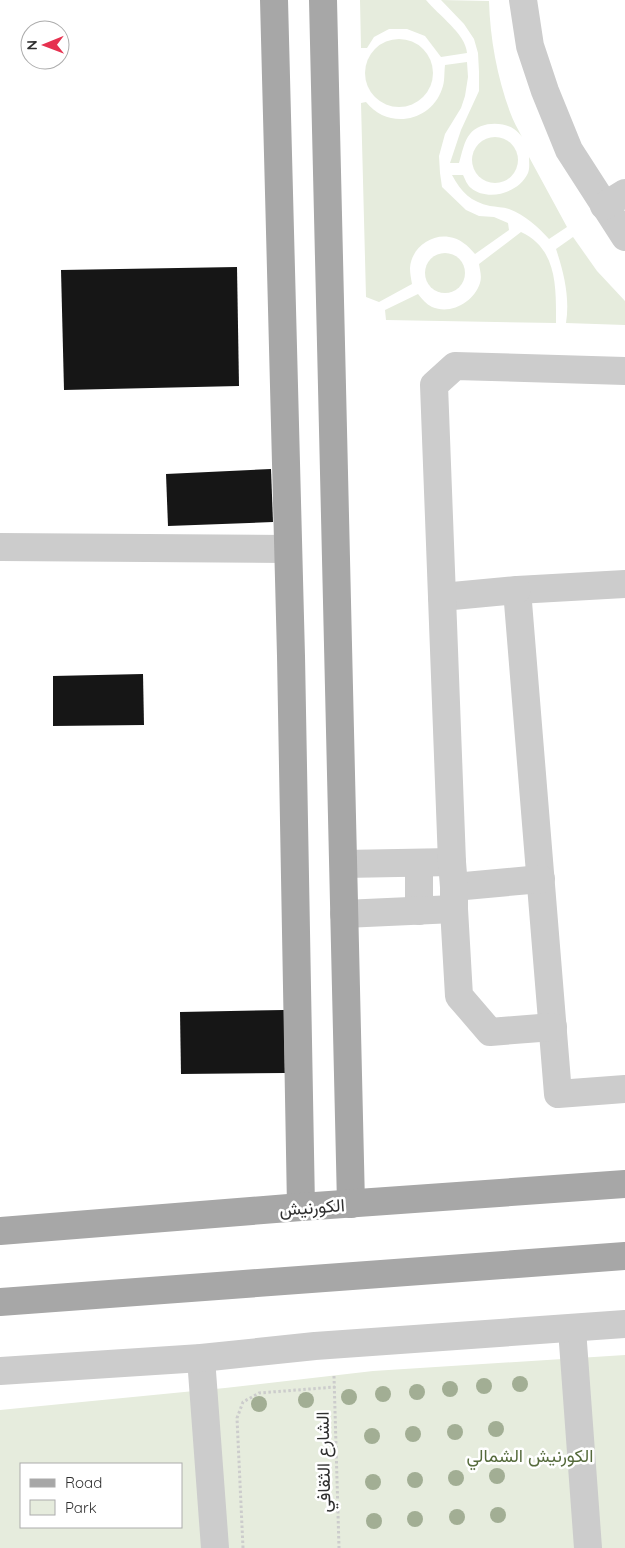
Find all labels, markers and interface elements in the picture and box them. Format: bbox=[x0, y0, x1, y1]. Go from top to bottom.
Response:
north arrow bbox=[20, 20, 70, 70]
text: N bbox=[23, 40, 41, 51]
street label: الكورنيش bbox=[279, 1193, 345, 1221]
street label: الشارع الثقافي bbox=[311, 1411, 339, 1513]
park label: الكورنيش الشمالي bbox=[467, 1444, 593, 1471]
legend bbox=[20, 1463, 182, 1528]
text: Road bbox=[65, 1473, 102, 1492]
text: Park bbox=[65, 1498, 97, 1517]

